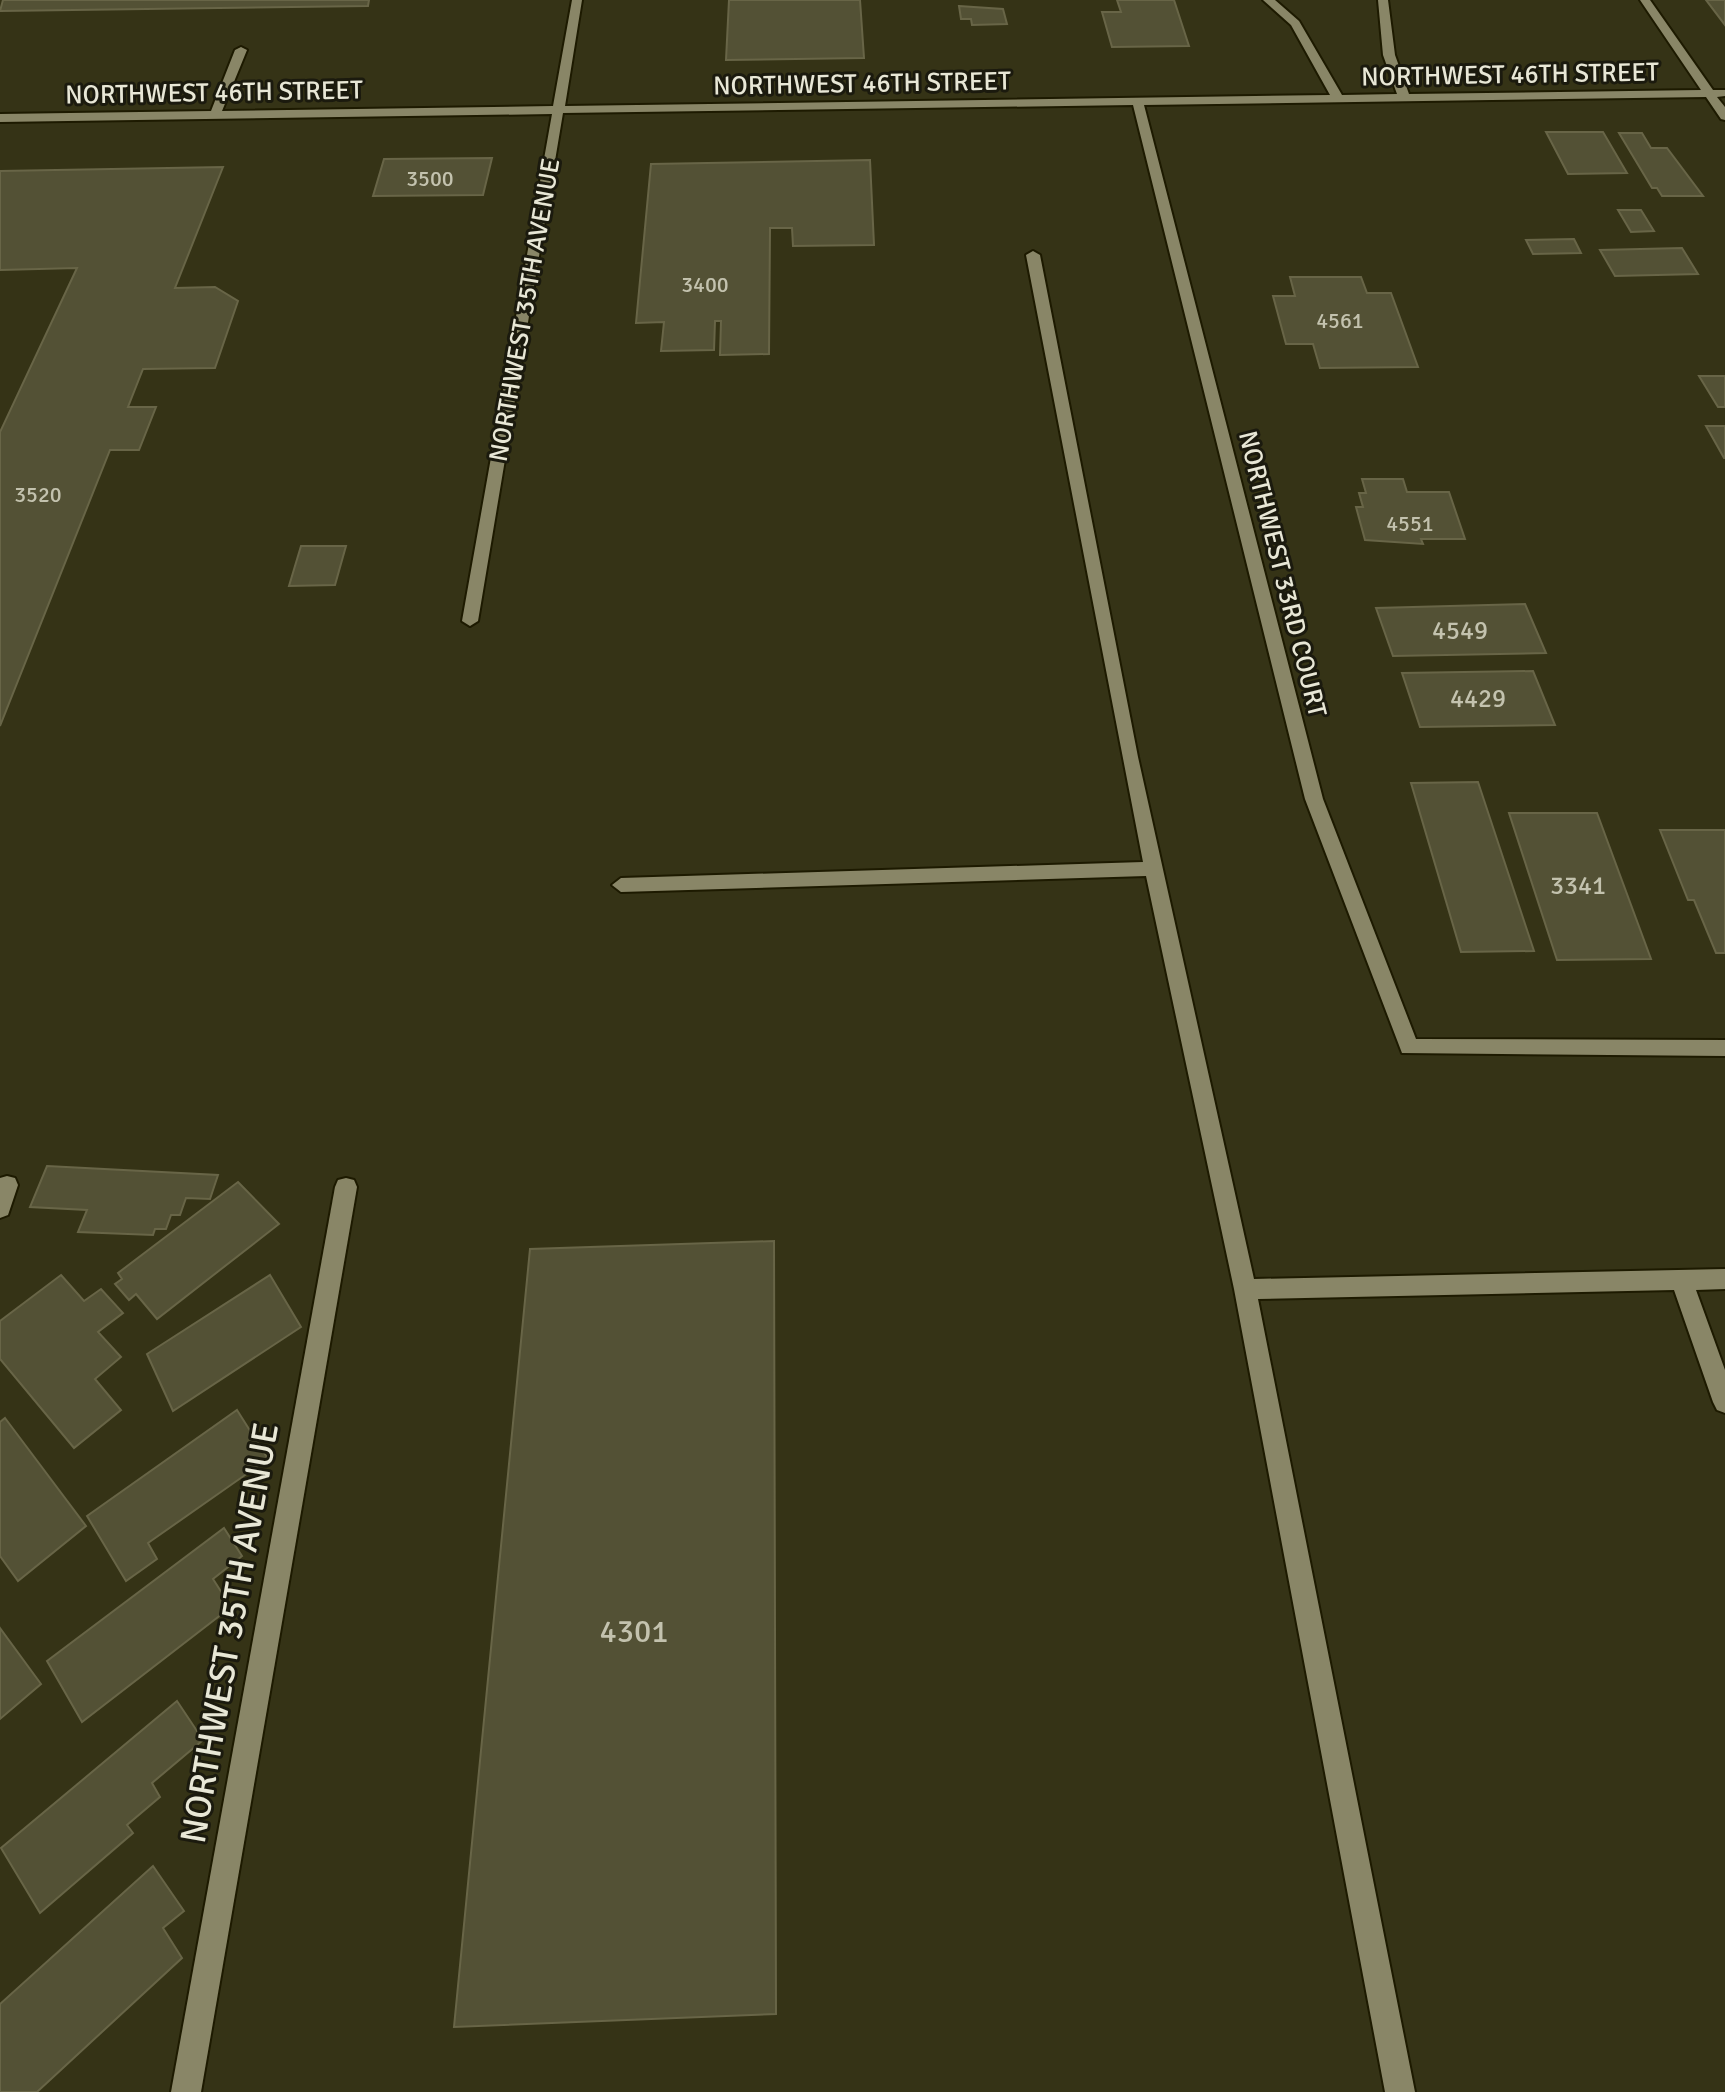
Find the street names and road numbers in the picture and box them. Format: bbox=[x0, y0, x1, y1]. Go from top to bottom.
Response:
street label: NORTHWEST 46TH STREET bbox=[1361, 56, 1659, 94]
street label: NORTHWEST 46TH STREET bbox=[713, 65, 1011, 103]
street label: NORTHWEST 46TH STREET bbox=[65, 74, 363, 112]
street label: NORTHWEST 35TH AVENUE bbox=[483, 156, 567, 464]
street label: NORTHWEST 33RD COURT bbox=[1231, 428, 1333, 721]
street label: NORTHWEST 35TH AVENUE bbox=[171, 1419, 289, 1847]

